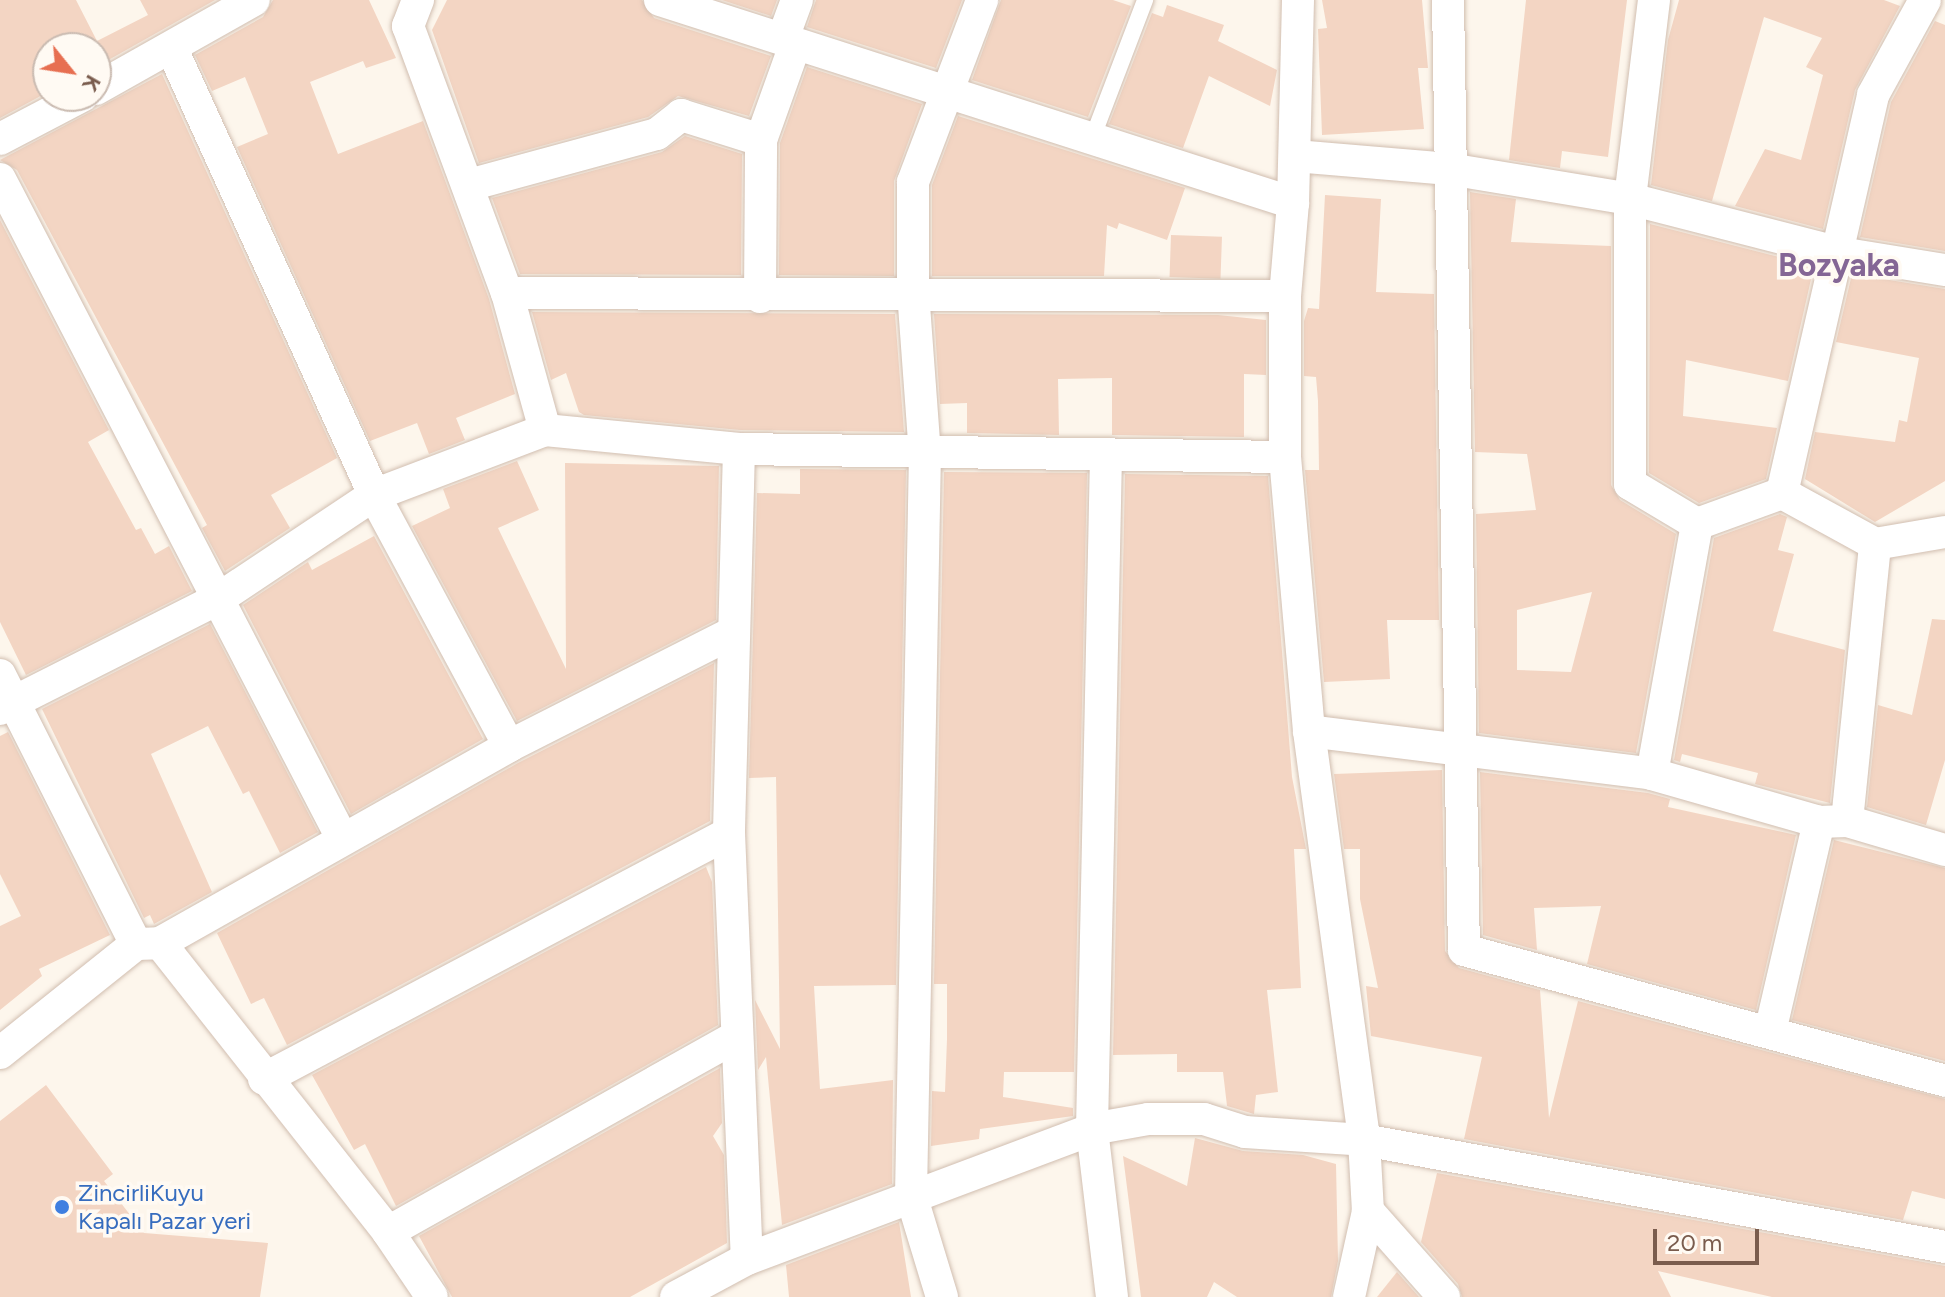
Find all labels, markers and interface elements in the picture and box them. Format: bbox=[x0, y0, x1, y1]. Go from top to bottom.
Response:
north arrow bbox=[32, 32, 112, 112]
text: K bbox=[76, 70, 107, 96]
district label: Bozyaka bbox=[1778, 246, 1900, 284]
place label: ZincirliKuyu Kapalı Pazar yeri bbox=[78, 1179, 251, 1235]
marker: ZincirliKuyu Kapalı Pazar yeri bbox=[53, 1198, 71, 1216]
scale bar bbox=[1657, 1213, 1763, 1263]
text: 20 m bbox=[1667, 1228, 1722, 1257]

